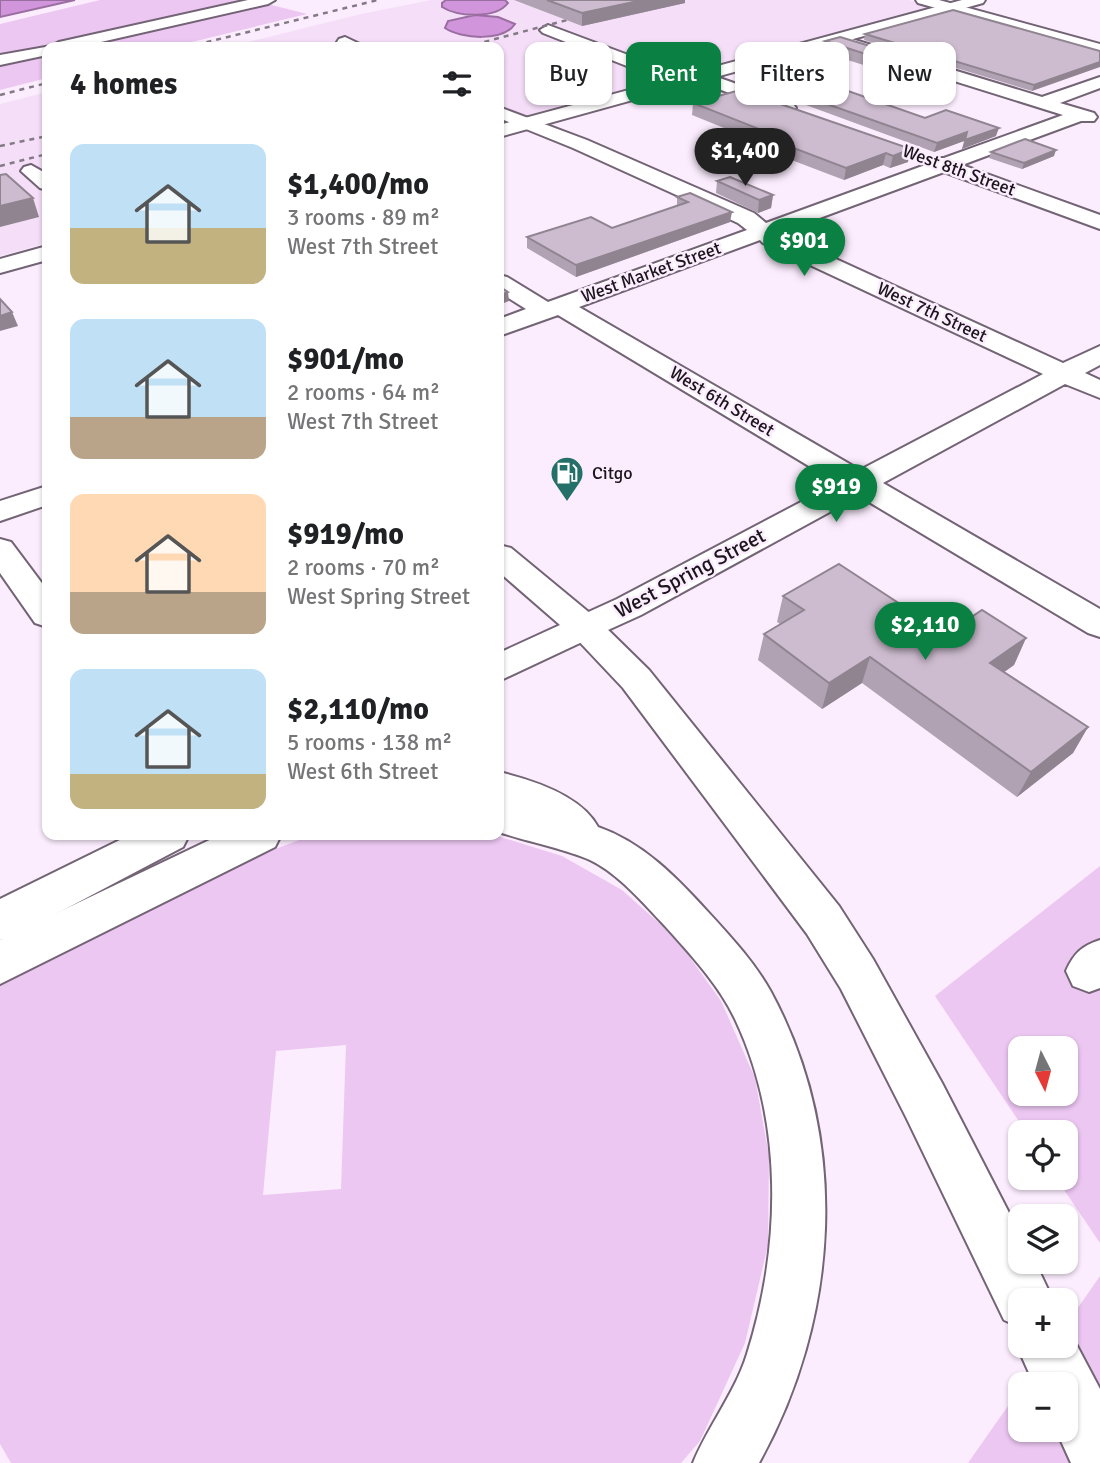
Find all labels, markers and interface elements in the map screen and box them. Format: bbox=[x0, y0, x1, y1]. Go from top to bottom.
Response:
chip: Buy bbox=[525, 42, 612, 105]
chip: Rent bbox=[626, 42, 721, 105]
chip: Filters bbox=[735, 42, 849, 105]
chip: New bbox=[863, 42, 956, 105]
icon: filters bbox=[438, 65, 476, 103]
text: 4 homes bbox=[70, 66, 177, 103]
pin: $1,400 bbox=[688, 128, 802, 188]
text: $1,400 bbox=[711, 136, 779, 165]
street label: West 8th Street bbox=[900, 139, 1018, 201]
text: $1,400/mo bbox=[287, 166, 429, 203]
icon: home bbox=[126, 172, 210, 256]
text: 3 rooms · 89 m² bbox=[287, 203, 440, 232]
pin: $901 bbox=[763, 218, 845, 278]
text: $901 bbox=[779, 226, 829, 255]
text: West 7th Street bbox=[287, 232, 438, 261]
street label: West Market Street bbox=[578, 237, 724, 307]
street label: West 7th Street bbox=[874, 277, 990, 347]
text: $901/mo bbox=[287, 341, 404, 378]
icon: home bbox=[126, 347, 210, 431]
street label: West 6th Street bbox=[666, 361, 778, 441]
text: 2 rooms · 64 m² bbox=[287, 378, 440, 407]
text: West 7th Street bbox=[287, 407, 438, 436]
fuel station icon: Citgo bbox=[548, 454, 586, 503]
place label: Citgo bbox=[592, 462, 633, 484]
pin: $919 bbox=[795, 464, 877, 524]
text: $919 bbox=[811, 472, 861, 501]
text: $919/mo bbox=[287, 516, 404, 553]
icon: home bbox=[126, 522, 210, 606]
street label: West Spring Street bbox=[610, 522, 770, 624]
text: 2 rooms · 70 m² bbox=[287, 553, 440, 582]
text: West Spring Street bbox=[287, 582, 470, 611]
pin: $2,110 bbox=[868, 602, 982, 662]
text: $2,110 bbox=[891, 610, 959, 639]
text: $2,110/mo bbox=[287, 691, 429, 728]
icon: home bbox=[126, 697, 210, 781]
text: 5 rooms · 138 m² bbox=[287, 728, 452, 757]
text: West 6th Street bbox=[287, 757, 438, 786]
north arrow bbox=[1008, 1036, 1078, 1106]
map controls bbox=[1008, 1036, 1078, 1442]
button: locate bbox=[1008, 1120, 1078, 1190]
button: layers bbox=[1008, 1204, 1078, 1274]
button: + bbox=[1008, 1288, 1078, 1358]
button: − bbox=[1008, 1372, 1078, 1442]

